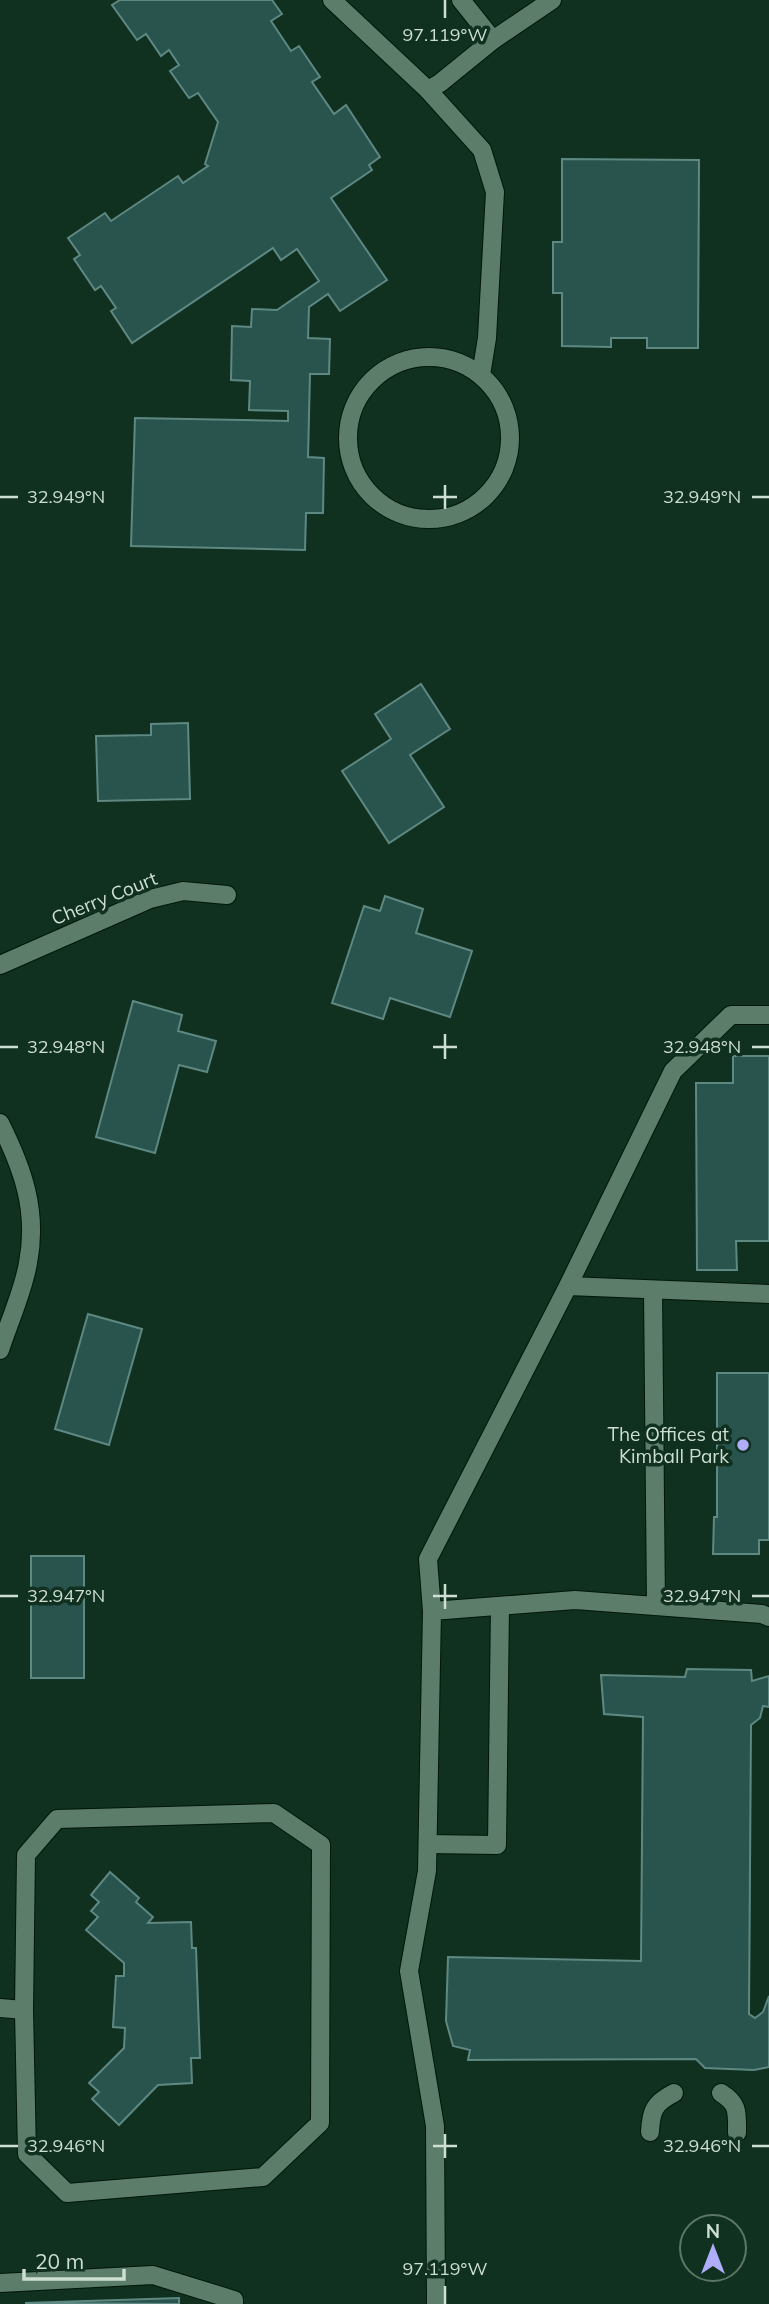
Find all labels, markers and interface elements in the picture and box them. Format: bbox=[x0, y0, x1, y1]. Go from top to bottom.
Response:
text: 97.119°W bbox=[402, 23, 488, 46]
text: 32.949°N bbox=[27, 485, 105, 508]
text: 32.949°N bbox=[663, 485, 741, 508]
street label: Cherry Court bbox=[48, 866, 161, 930]
text: 32.948°N bbox=[27, 1035, 105, 1058]
text: 32.948°N bbox=[663, 1035, 741, 1058]
place label: The Offices at Kimball Park bbox=[607, 1422, 729, 1468]
marker: The Offices at Kimball Park bbox=[735, 1437, 751, 1453]
text: 32.947°N bbox=[27, 1584, 105, 1607]
text: 32.947°N bbox=[663, 1584, 741, 1607]
text: 32.946°N bbox=[27, 2134, 105, 2157]
text: 32.946°N bbox=[663, 2134, 741, 2157]
north arrow bbox=[678, 2213, 748, 2283]
text: N bbox=[706, 2219, 720, 2243]
scale bar bbox=[24, 2238, 124, 2282]
text: 20 m bbox=[35, 2248, 84, 2274]
text: 97.119°W bbox=[402, 2257, 488, 2280]

